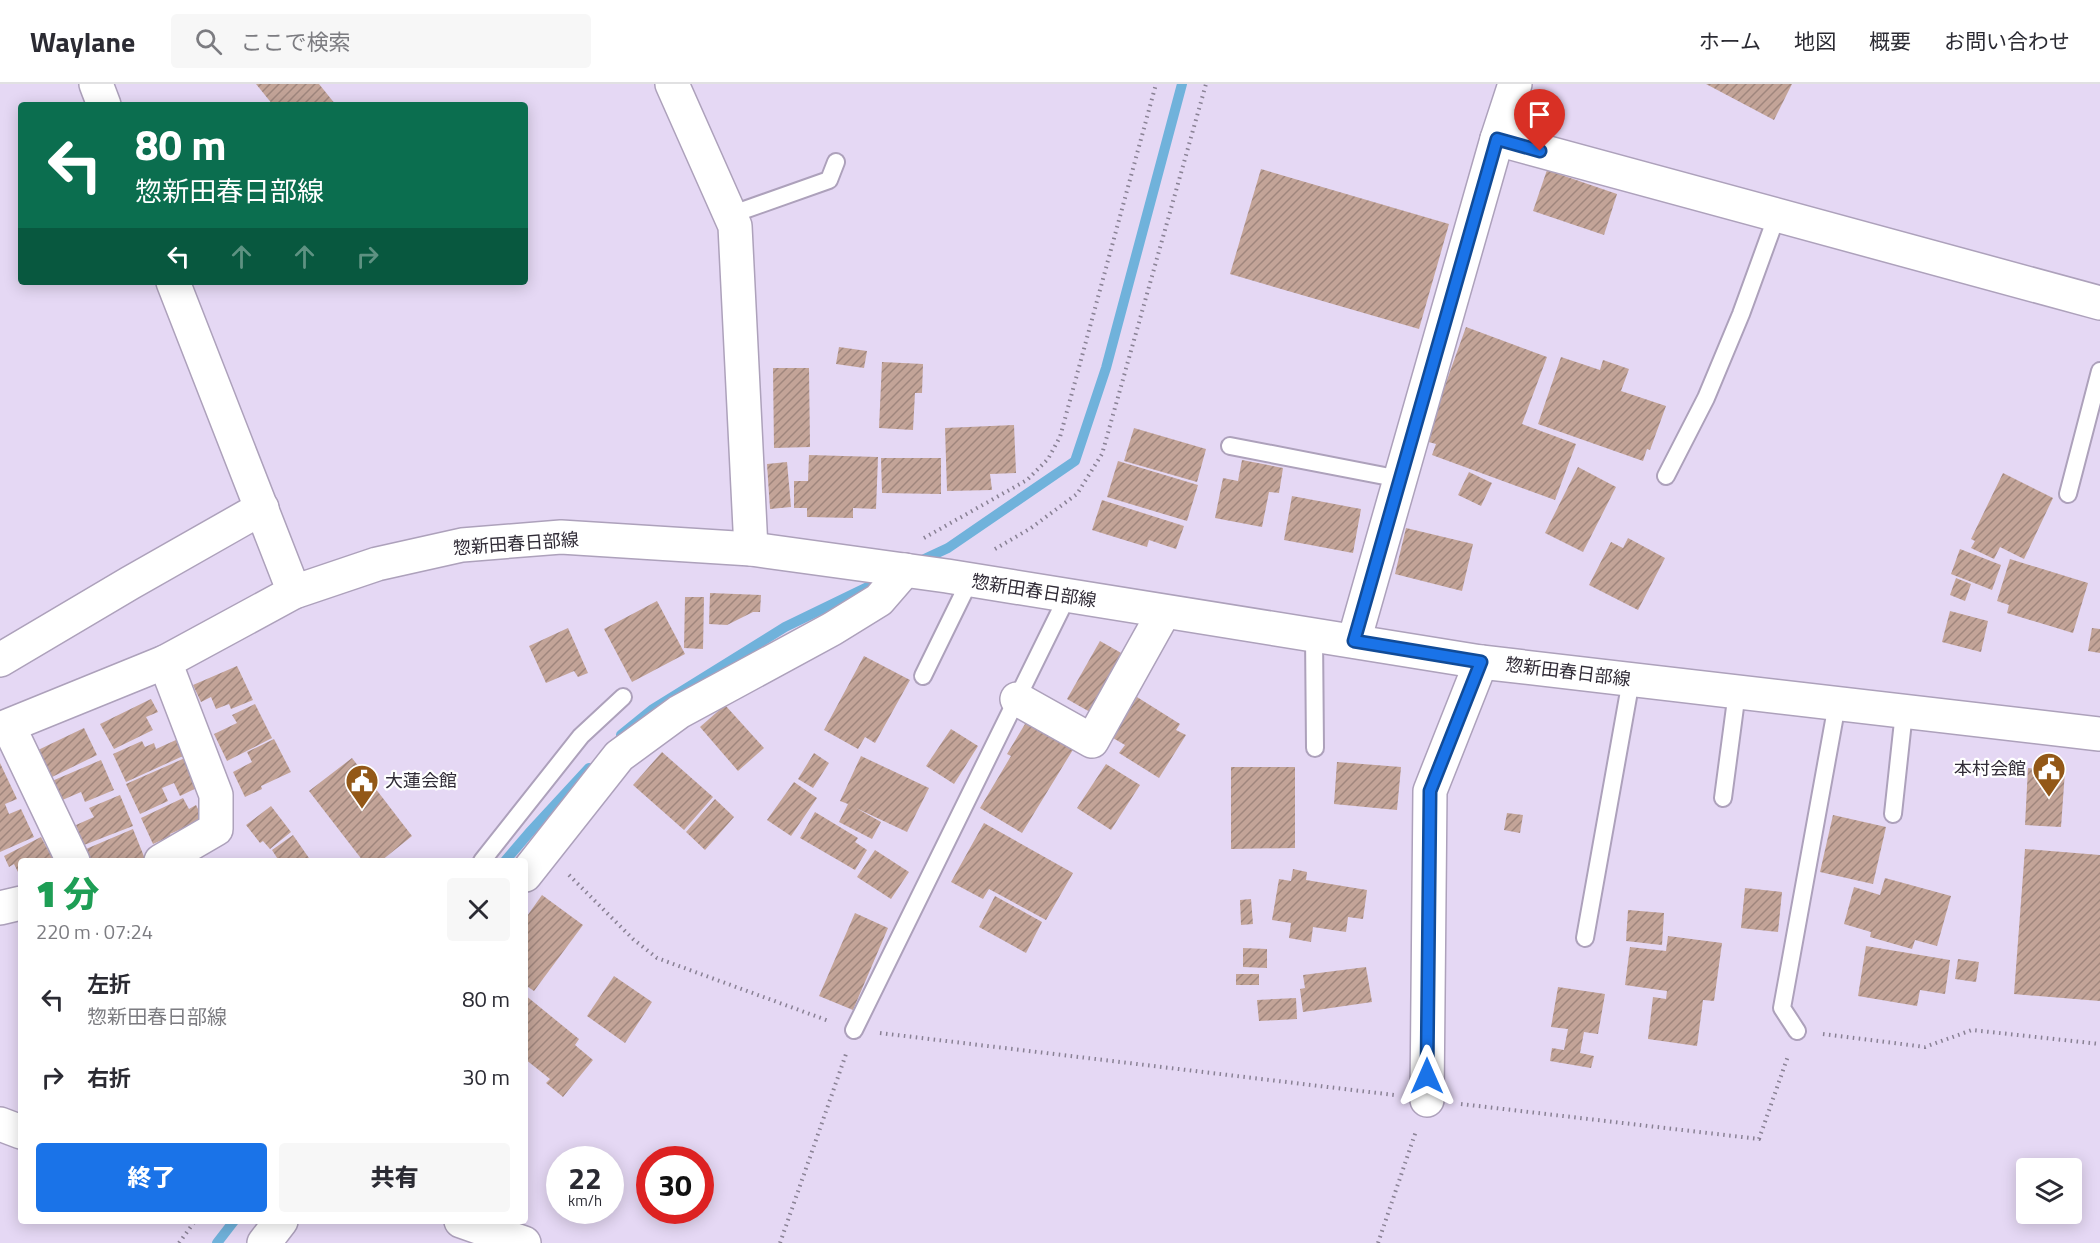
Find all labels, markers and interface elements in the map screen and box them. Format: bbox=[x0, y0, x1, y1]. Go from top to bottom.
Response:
search box bbox=[171, 14, 591, 68]
text: Waylane bbox=[30, 20, 135, 63]
icon: search bbox=[192, 25, 225, 58]
text: ここで検索 bbox=[240, 25, 350, 59]
text: ホーム bbox=[1699, 25, 1761, 57]
text: 地図 bbox=[1794, 25, 1836, 57]
text: 概要 bbox=[1869, 25, 1911, 57]
text: お問い合わせ bbox=[1944, 25, 2070, 57]
pin bbox=[1514, 89, 1565, 151]
icon: arrive bbox=[1523, 98, 1556, 131]
text: 80 m bbox=[135, 112, 227, 176]
icon: left bbox=[36, 126, 114, 204]
text: 惣新田春日部線 bbox=[135, 170, 324, 211]
icon: left bbox=[162, 240, 195, 273]
icon: ahead bbox=[225, 240, 258, 273]
icon: ahead bbox=[288, 240, 321, 273]
icon: right bbox=[351, 240, 384, 273]
street label: 惣新田春日部線 bbox=[452, 526, 580, 561]
street label: 惣新田春日部線 bbox=[970, 567, 1098, 614]
street label: 惣新田春日部線 bbox=[1504, 650, 1632, 693]
public building icon: 本村会館 bbox=[2031, 751, 2067, 798]
place label: 本村会館 bbox=[1954, 755, 2026, 782]
public building icon: 大蓮会館 bbox=[344, 763, 380, 810]
place label: 大蓮会館 bbox=[385, 767, 457, 794]
text: 1 分 bbox=[36, 866, 100, 921]
button: close bbox=[447, 878, 510, 941]
text: 220 m · 07:24 bbox=[36, 916, 153, 947]
text: 左折 bbox=[87, 967, 131, 1001]
text: 80 m bbox=[462, 982, 510, 1016]
icon: left bbox=[36, 983, 69, 1016]
text: 惣新田春日部線 bbox=[87, 1001, 227, 1032]
position arrow bbox=[1395, 1044, 1459, 1108]
text: 30 m bbox=[462, 1060, 510, 1094]
icon: right bbox=[36, 1061, 69, 1094]
text: 右折 bbox=[87, 1061, 131, 1095]
button: 終了 bbox=[36, 1143, 267, 1212]
button: 共有 bbox=[279, 1143, 510, 1212]
speed limit sign: 30 bbox=[636, 1146, 714, 1224]
text: 22 bbox=[568, 1155, 602, 1201]
map controls bbox=[2016, 1158, 2082, 1224]
button: layers bbox=[2016, 1158, 2082, 1224]
text: km/h bbox=[568, 1189, 602, 1212]

